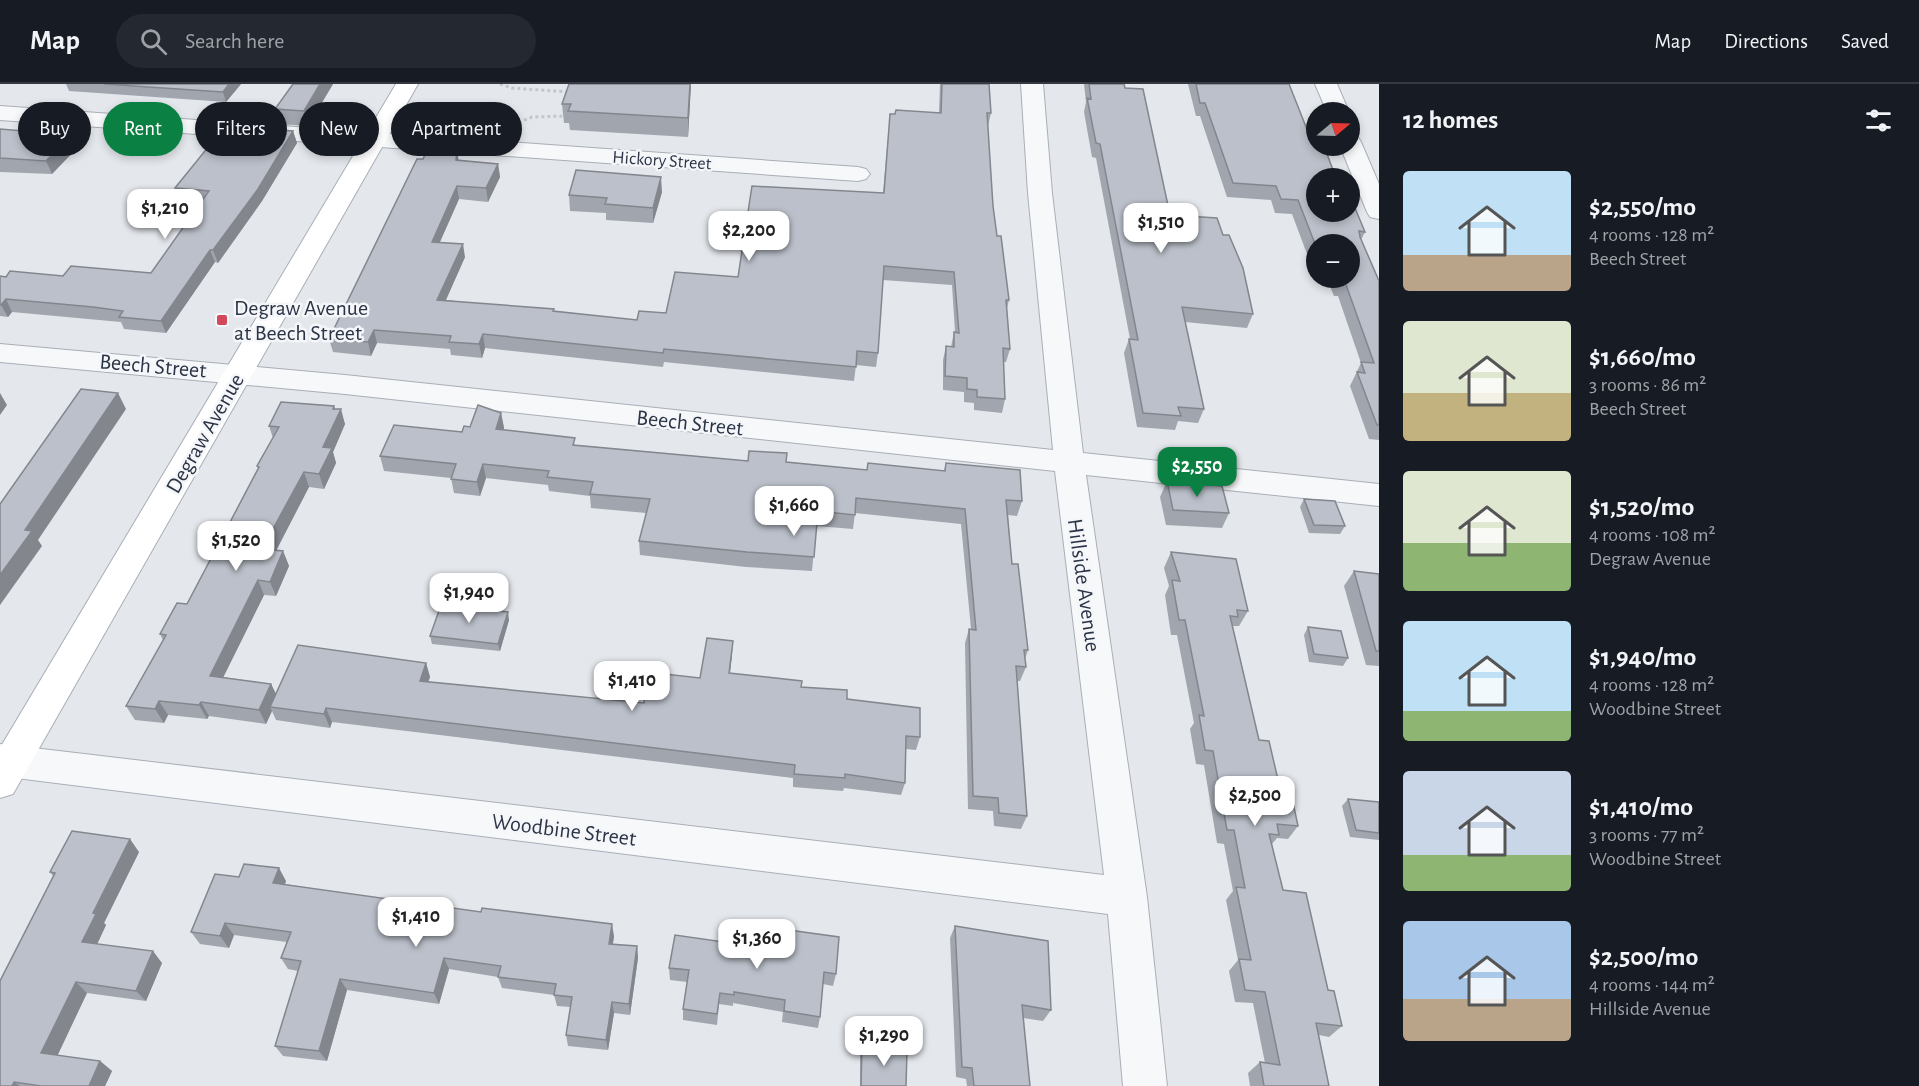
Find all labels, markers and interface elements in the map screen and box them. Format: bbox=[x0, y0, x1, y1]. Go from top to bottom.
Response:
search box bbox=[116, 14, 536, 68]
icon: search bbox=[137, 25, 170, 58]
text: Map bbox=[30, 27, 80, 55]
text: Search here bbox=[185, 30, 284, 52]
text: Map bbox=[1655, 31, 1691, 52]
text: Directions bbox=[1724, 31, 1808, 52]
text: Saved bbox=[1841, 31, 1889, 52]
chip: Buy bbox=[18, 102, 91, 156]
chip: Rent bbox=[103, 102, 183, 156]
chip: Filters bbox=[195, 102, 287, 156]
chip: New bbox=[299, 102, 379, 156]
chip: Apartment bbox=[391, 102, 522, 156]
north arrow bbox=[1306, 102, 1360, 156]
map controls bbox=[1306, 102, 1360, 288]
icon: filters bbox=[1862, 104, 1895, 137]
text: 12 homes bbox=[1403, 107, 1498, 133]
street label: Hickory Street bbox=[612, 149, 712, 173]
button: + bbox=[1306, 168, 1360, 222]
pin: $1,210 bbox=[116, 189, 214, 240]
text: $2,550/mo bbox=[1589, 194, 1696, 220]
icon: home bbox=[1451, 195, 1523, 267]
text: $1,210 bbox=[141, 198, 189, 218]
pin: $1,510 bbox=[1112, 203, 1210, 254]
pin: $2,200 bbox=[700, 211, 798, 262]
text: $1,510 bbox=[1137, 212, 1185, 232]
text: $2,200 bbox=[722, 220, 776, 240]
text: 4 rooms · 128 m² bbox=[1589, 225, 1714, 245]
button: − bbox=[1306, 234, 1360, 288]
text: Beech Street bbox=[1589, 249, 1686, 269]
place label: Degraw Avenue at Beech Street bbox=[234, 297, 368, 344]
marker: Degraw Avenue at Beech Street bbox=[215, 313, 229, 327]
text: $1,660/mo bbox=[1589, 344, 1696, 370]
icon: home bbox=[1451, 345, 1523, 417]
street label: Beech Street bbox=[99, 350, 207, 382]
street label: Degraw Avenue bbox=[162, 370, 248, 497]
text: 3 rooms · 86 m² bbox=[1589, 375, 1706, 395]
text: Beech Street bbox=[1589, 399, 1686, 419]
street label: Beech Street bbox=[635, 406, 744, 440]
pin: $2,550 bbox=[1148, 447, 1246, 498]
text: $2,550 bbox=[1172, 456, 1222, 476]
pin: $1,660 bbox=[745, 486, 843, 537]
text: $1,520/mo bbox=[1589, 494, 1694, 520]
text: $1,660 bbox=[769, 495, 819, 515]
icon: home bbox=[1451, 495, 1523, 567]
street label: Hillside Avenue bbox=[1064, 517, 1104, 653]
pin: $1,520 bbox=[187, 521, 285, 572]
text: 4 rooms · 108 m² bbox=[1589, 525, 1716, 545]
text: $1,520 bbox=[211, 530, 261, 550]
text: Degraw Avenue bbox=[1589, 549, 1711, 569]
pin: $1,940 bbox=[420, 573, 518, 624]
text: $1,940 bbox=[444, 582, 494, 602]
text: $1,940/mo bbox=[1589, 644, 1696, 670]
icon: home bbox=[1451, 645, 1523, 717]
pin: $1,410 bbox=[583, 661, 681, 712]
text: $1,410 bbox=[608, 670, 656, 690]
text: 4 rooms · 128 m² bbox=[1589, 675, 1714, 695]
text: Woodbine Street bbox=[1589, 699, 1721, 719]
pin: $2,500 bbox=[1206, 776, 1304, 827]
text: $2,500 bbox=[1229, 785, 1281, 805]
text: $1,410/mo bbox=[1589, 794, 1693, 820]
icon: home bbox=[1451, 795, 1523, 867]
street label: Woodbine Street bbox=[490, 810, 637, 850]
text: 3 rooms · 77 m² bbox=[1589, 825, 1704, 845]
text: Woodbine Street bbox=[1589, 849, 1721, 869]
pin: $1,410 bbox=[367, 897, 465, 948]
text: $1,410 bbox=[392, 906, 440, 926]
pin: $1,360 bbox=[708, 919, 806, 970]
text: $1,360 bbox=[732, 928, 782, 948]
text: $2,500/mo bbox=[1589, 944, 1698, 970]
icon: home bbox=[1451, 945, 1523, 1017]
text: 4 rooms · 144 m² bbox=[1589, 975, 1715, 995]
text: Hillside Avenue bbox=[1589, 999, 1711, 1019]
pin: $1,290 bbox=[835, 1016, 933, 1067]
text: $1,290 bbox=[859, 1025, 909, 1045]

